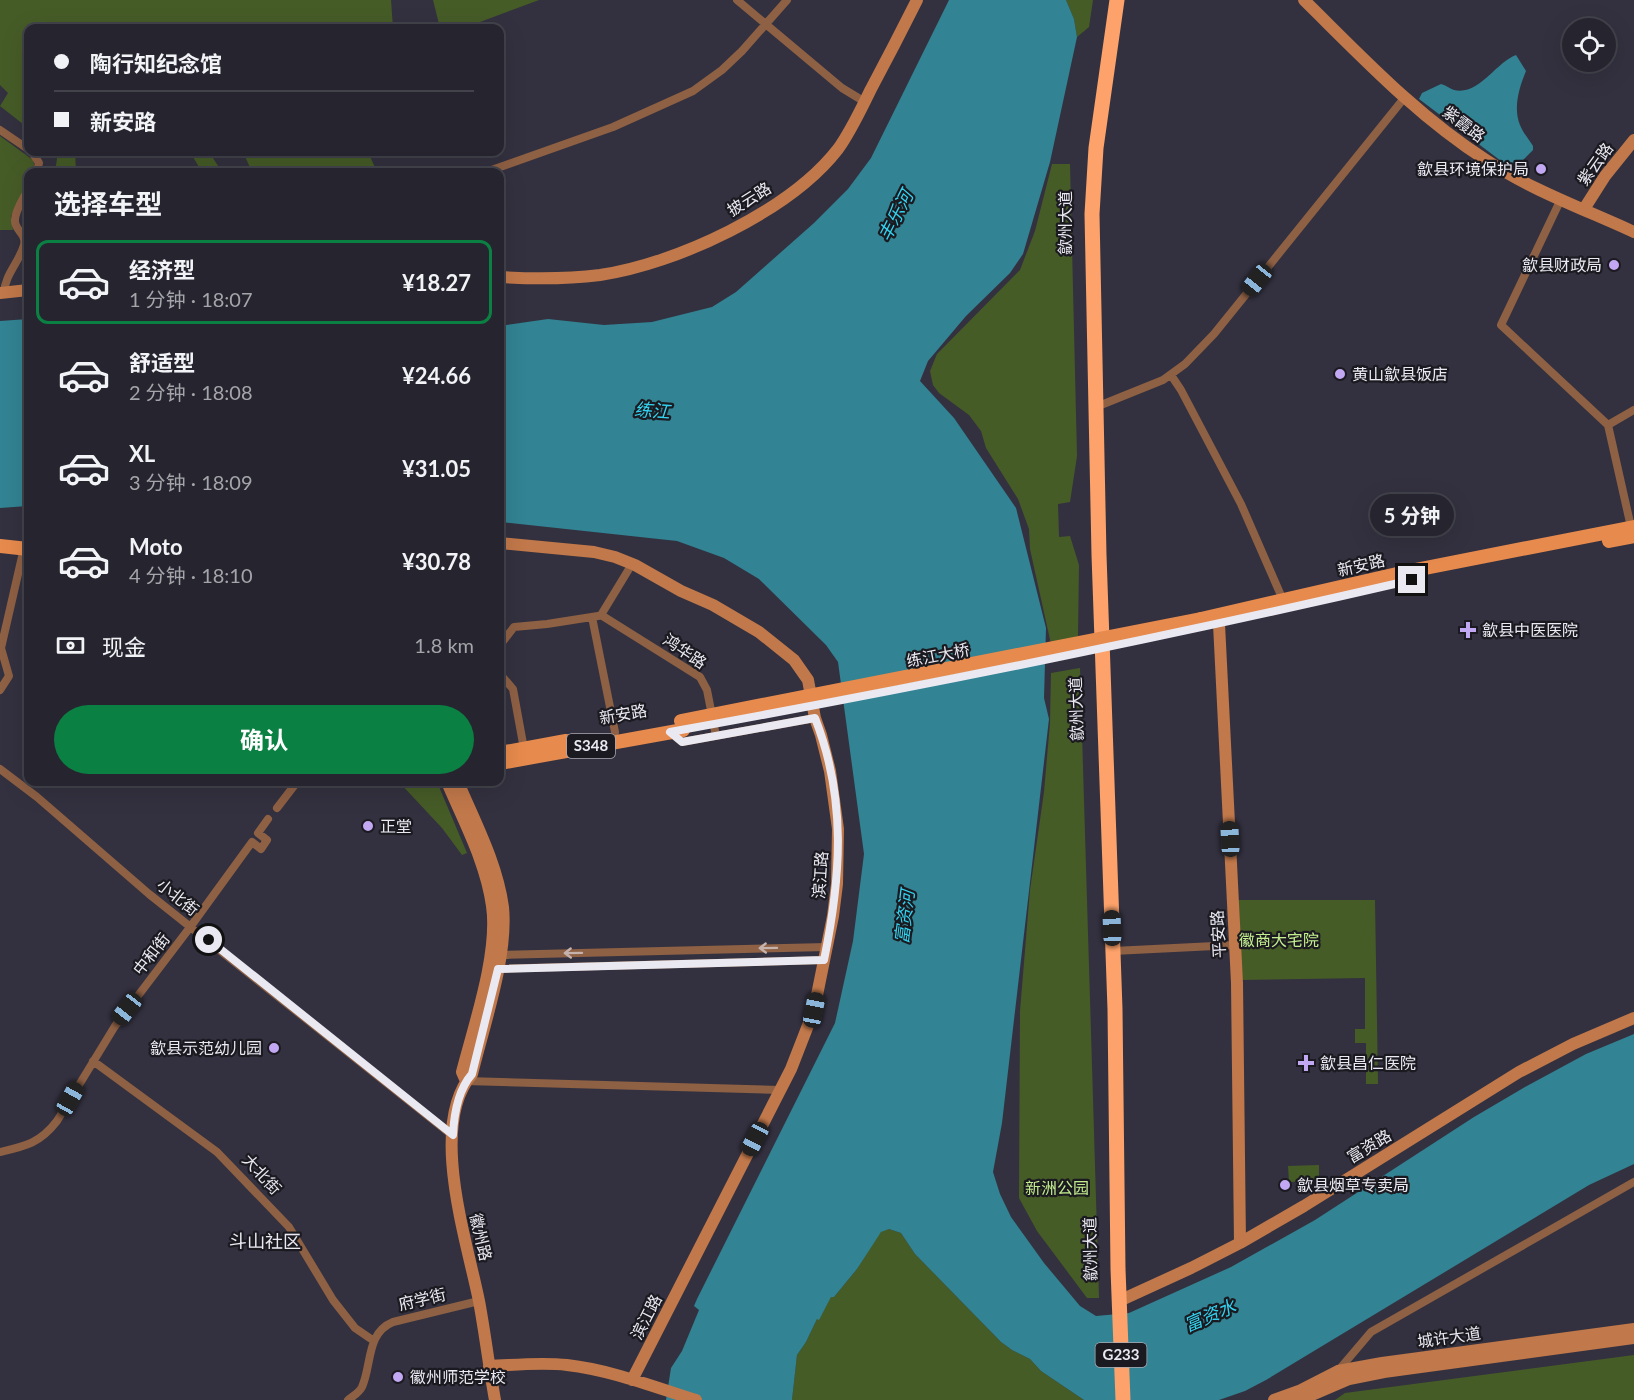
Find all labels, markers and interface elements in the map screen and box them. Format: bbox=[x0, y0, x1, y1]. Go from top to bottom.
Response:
map controls bbox=[1562, 18, 1616, 72]
button: locate bbox=[1562, 18, 1616, 72]
text: 陶行知纪念馆 bbox=[90, 50, 222, 77]
street label: 紫霞路 bbox=[1439, 102, 1489, 146]
text: 新安路 bbox=[90, 108, 156, 135]
street label: 紫云路 bbox=[1573, 139, 1616, 189]
place label: 歙县环境保护局 bbox=[1417, 159, 1529, 178]
marker: 歙县环境保护局 bbox=[1534, 162, 1548, 176]
street label: 披云路 bbox=[723, 178, 774, 219]
water label: 丰乐河 bbox=[873, 184, 919, 245]
text: 选择车型 bbox=[54, 187, 162, 220]
street label: 歙州大道 bbox=[1055, 191, 1074, 255]
icon: car bbox=[57, 255, 111, 309]
place label: 歙县财政局 bbox=[1522, 255, 1602, 274]
text: 经济型 bbox=[129, 256, 195, 283]
marker: 歙县财政局 bbox=[1607, 258, 1621, 272]
car bbox=[1239, 260, 1275, 300]
text: ¥18.27 bbox=[402, 269, 471, 296]
text: 1 分钟 · 18:07 bbox=[129, 287, 253, 311]
icon: car bbox=[57, 348, 111, 402]
text: 舒适型 bbox=[129, 349, 195, 376]
text: ¥24.66 bbox=[402, 362, 471, 389]
place label: 黄山歙县饭店 bbox=[1352, 364, 1448, 383]
marker: 黄山歙县饭店 bbox=[1333, 367, 1347, 381]
text: 2 分钟 · 18:08 bbox=[129, 380, 253, 404]
water label: 练江 bbox=[633, 398, 673, 422]
text: XL bbox=[129, 440, 155, 467]
icon: car bbox=[57, 441, 111, 495]
text: ¥31.05 bbox=[402, 455, 471, 482]
text: 3 分钟 · 18:09 bbox=[129, 470, 253, 494]
callout: 5 分钟 bbox=[1370, 493, 1454, 535]
text: 5 分钟 bbox=[1384, 503, 1440, 527]
text: Moto bbox=[129, 533, 183, 560]
icon: car bbox=[57, 534, 111, 588]
text: ¥30.78 bbox=[402, 548, 471, 575]
street label: 新安路 bbox=[1335, 550, 1386, 579]
text: 4 分钟 · 18:10 bbox=[129, 563, 253, 587]
route end bbox=[1398, 566, 1425, 593]
place label: 歙县中医医院 bbox=[1482, 620, 1578, 639]
marker: 歙县中医医院 bbox=[1459, 621, 1477, 639]
icon: cash bbox=[54, 629, 87, 662]
street label: 鸿华路 bbox=[660, 629, 710, 672]
text: 现金 bbox=[102, 633, 146, 660]
text: 1.8 km bbox=[414, 633, 474, 657]
street label: 练江大桥 bbox=[905, 639, 971, 670]
street label: 歙州大道 bbox=[1065, 677, 1086, 741]
street label: 新安路 bbox=[598, 700, 648, 727]
button: 确认 bbox=[54, 705, 474, 774]
road number: S348 bbox=[567, 734, 615, 758]
place label: 正堂 bbox=[380, 816, 412, 835]
marker: 正堂 bbox=[361, 819, 375, 833]
car bbox=[1220, 821, 1240, 857]
street label: 滨江路 bbox=[808, 850, 831, 900]
street label: 小北街 bbox=[154, 874, 203, 919]
water label: 富资河 bbox=[890, 886, 919, 945]
car bbox=[1102, 910, 1122, 946]
street label: 平安路 bbox=[1207, 910, 1228, 958]
route start bbox=[195, 926, 222, 953]
street label: 中和街 bbox=[128, 929, 173, 978]
park label: 徽商大宅院 bbox=[1239, 930, 1319, 949]
one-way arrow bbox=[759, 943, 779, 954]
one-way arrow bbox=[564, 948, 584, 959]
car bbox=[109, 989, 145, 1029]
car bbox=[802, 991, 826, 1029]
place label: 歙县示范幼儿园 bbox=[150, 1038, 262, 1057]
marker: 歙县示范幼儿园 bbox=[267, 1041, 281, 1055]
place label: 歙县昌仁医院 bbox=[1320, 1053, 1416, 1072]
marker: 歙县昌仁医院 bbox=[1297, 1054, 1315, 1072]
car bbox=[53, 1079, 87, 1119]
car bbox=[739, 1119, 771, 1159]
street label: 富资路 bbox=[1343, 1125, 1394, 1166]
street label: 大北街 bbox=[239, 1150, 286, 1198]
place label: 歙县烟草专卖局 bbox=[1297, 1175, 1409, 1194]
park label: 新洲公园 bbox=[1025, 1178, 1089, 1197]
marker: 歙县烟草专卖局 bbox=[1278, 1178, 1292, 1192]
street label: 徽州路 bbox=[467, 1211, 496, 1262]
street label: 歙州大道 bbox=[1079, 1217, 1100, 1281]
district label: 斗山社区 bbox=[229, 1230, 301, 1252]
street label: 府学街 bbox=[396, 1284, 447, 1313]
street label: 滨江路 bbox=[626, 1291, 665, 1342]
water label: 富资水 bbox=[1180, 1294, 1240, 1336]
street label: 城许大道 bbox=[1416, 1323, 1482, 1350]
road number: G233 bbox=[1096, 1343, 1146, 1367]
place label: 徽州师范学校 bbox=[410, 1367, 506, 1386]
marker: 徽州师范学校 bbox=[391, 1370, 405, 1384]

